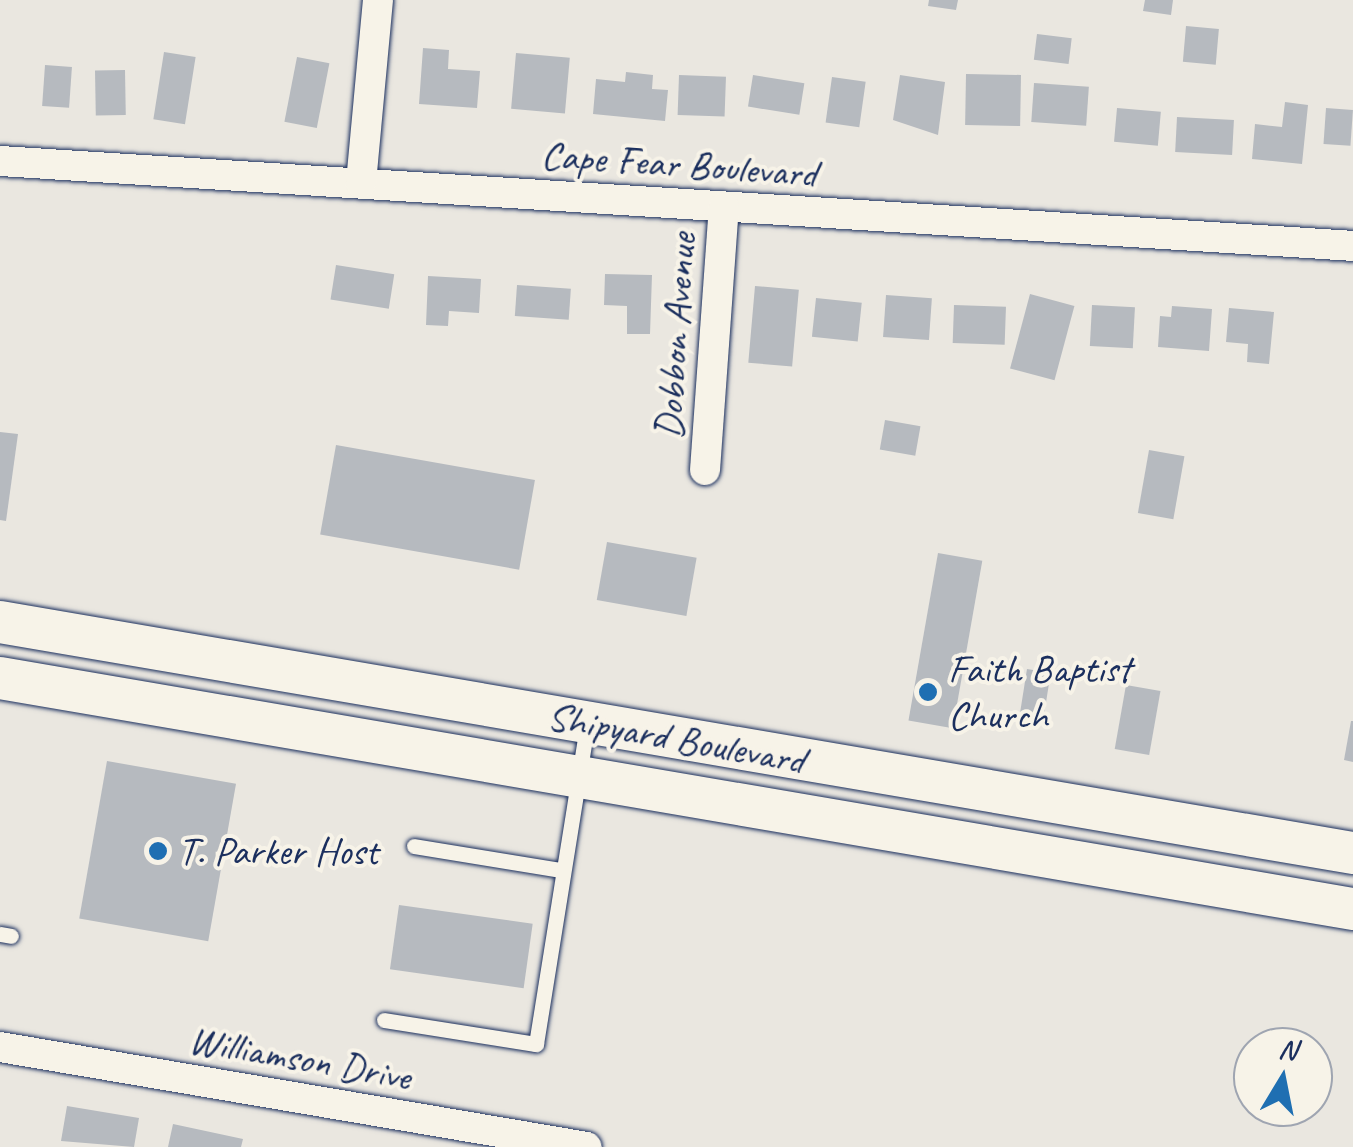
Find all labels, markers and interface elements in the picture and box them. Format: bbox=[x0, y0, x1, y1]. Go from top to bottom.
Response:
street label: Cape Fear Boulevard bbox=[540, 130, 818, 198]
street label: Dobbon Avenue bbox=[644, 231, 706, 441]
place label: Faith Baptist Church bbox=[948, 645, 1132, 739]
marker: Faith Baptist Church bbox=[917, 681, 939, 703]
street label: Shipyard Boulevard bbox=[543, 692, 809, 784]
place label: T. Parker Host bbox=[178, 827, 378, 875]
marker: T. Parker Host bbox=[147, 840, 169, 862]
street label: Williamson Drive bbox=[185, 1015, 415, 1101]
north arrow bbox=[1233, 1027, 1333, 1127]
text: N bbox=[1276, 1030, 1300, 1068]

